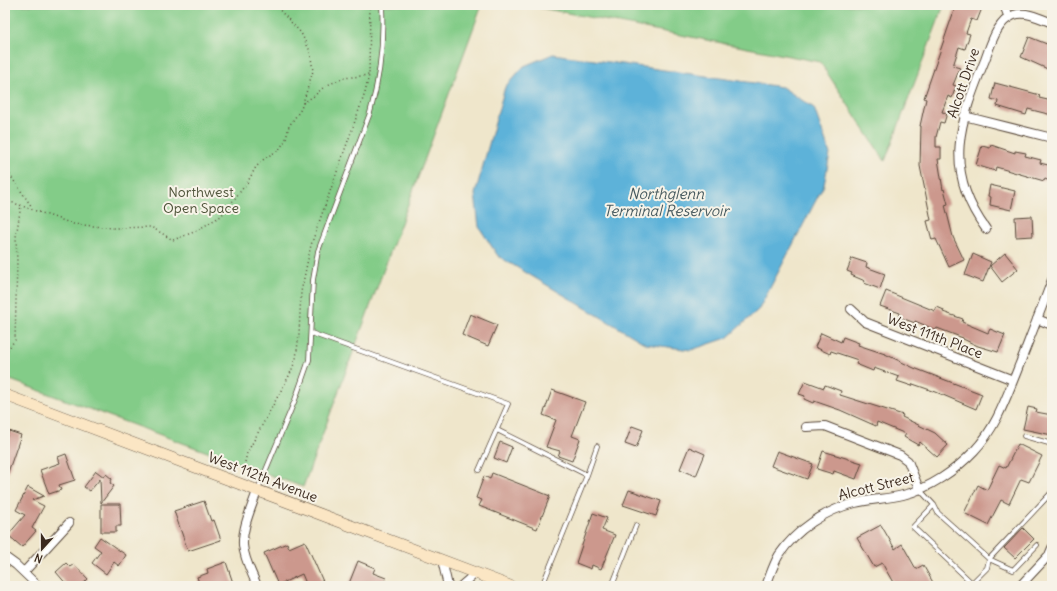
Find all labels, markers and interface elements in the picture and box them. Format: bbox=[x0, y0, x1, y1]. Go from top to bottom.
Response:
street label: Alcott Drive bbox=[943, 46, 983, 120]
park label: Northwest Open Space bbox=[163, 183, 239, 217]
water label: Northglenn Terminal Reservoir bbox=[603, 184, 730, 220]
street label: West 111th Place bbox=[885, 310, 985, 362]
street label: West 112th Avenue bbox=[206, 448, 320, 506]
street label: Alcott Street bbox=[836, 468, 916, 504]
north arrow bbox=[22, 529, 62, 569]
text: N bbox=[32, 550, 44, 566]

